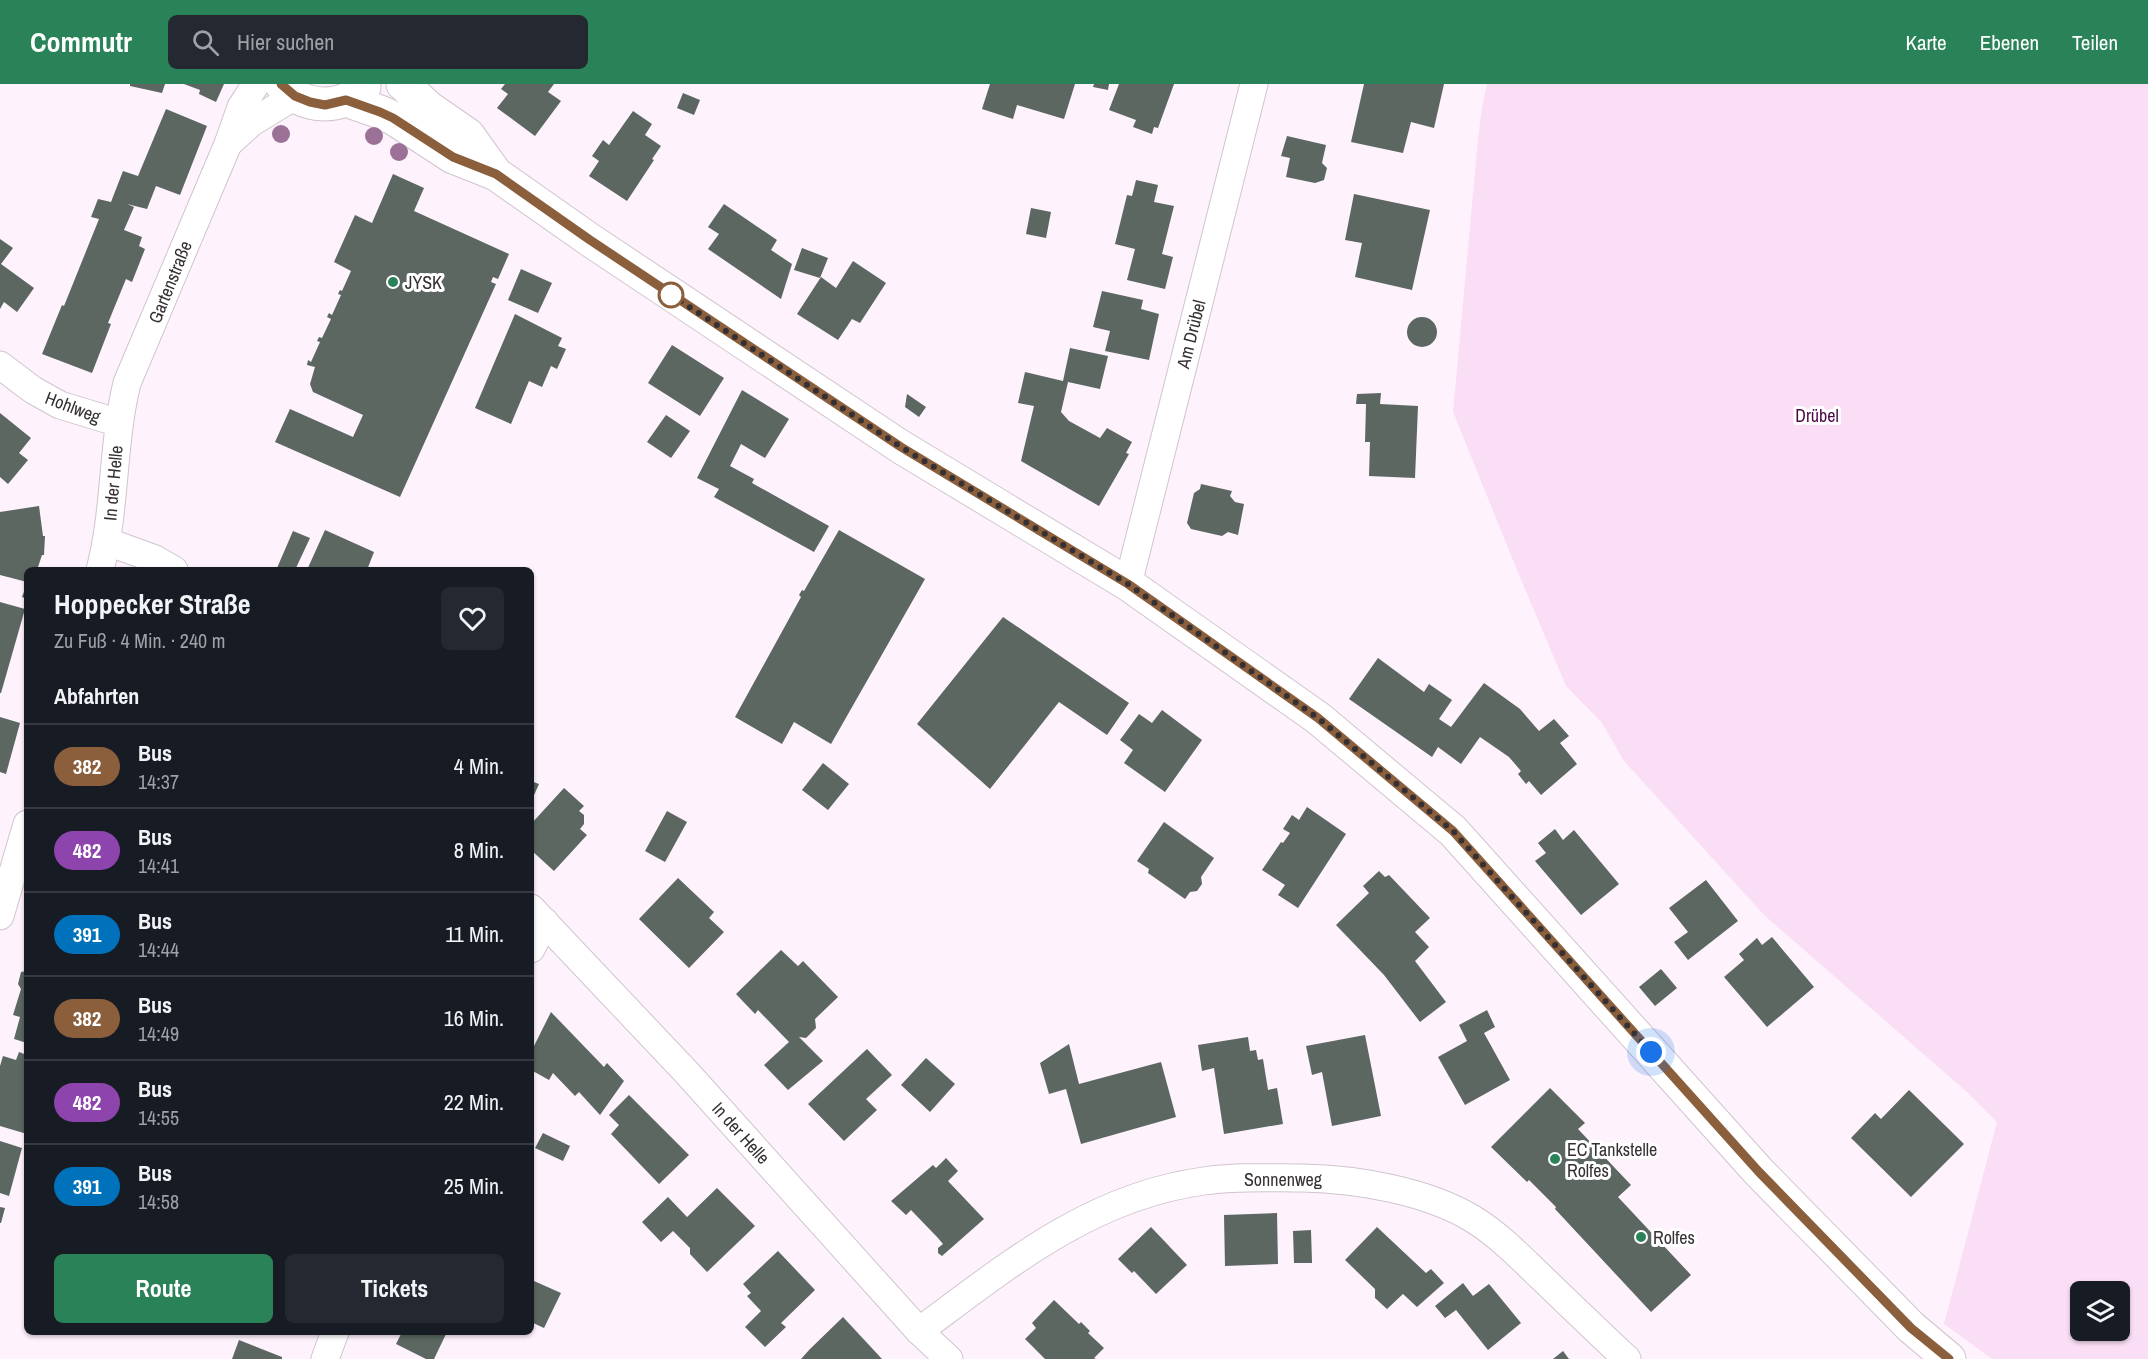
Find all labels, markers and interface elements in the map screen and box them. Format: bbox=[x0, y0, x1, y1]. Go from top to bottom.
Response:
search box bbox=[168, 15, 588, 69]
text: Commutr bbox=[30, 23, 132, 61]
icon: search bbox=[189, 26, 222, 59]
text: Hier suchen bbox=[237, 27, 334, 57]
text: Karte bbox=[1906, 28, 1947, 57]
text: Ebenen bbox=[1980, 28, 2039, 57]
text: Teilen bbox=[2072, 28, 2118, 57]
street label: Gartenstraße bbox=[142, 237, 198, 327]
place label: JYSK bbox=[405, 270, 442, 295]
marker: JYSK bbox=[386, 275, 400, 289]
unlabelled marker bbox=[658, 282, 684, 308]
street label: Am Drübel bbox=[1170, 297, 1212, 372]
street label: Hohlweg bbox=[42, 385, 105, 429]
park label: Drübel bbox=[1795, 403, 1839, 428]
street label: In der Helle bbox=[97, 444, 129, 522]
text: Hoppecker Straße bbox=[54, 585, 251, 623]
button: heart bbox=[441, 587, 504, 650]
text: Zu Fuß · 4 Min. · 240 m bbox=[54, 627, 225, 654]
text: Abfahrten bbox=[54, 681, 139, 711]
text: Bus bbox=[138, 738, 172, 768]
text: 4 Min. bbox=[454, 751, 504, 781]
text: 382 bbox=[73, 752, 101, 781]
text: 14:37 bbox=[138, 768, 179, 795]
text: Bus bbox=[138, 822, 172, 852]
text: 8 Min. bbox=[454, 835, 504, 865]
text: 482 bbox=[73, 836, 101, 865]
text: 14:41 bbox=[138, 852, 179, 879]
text: Bus bbox=[138, 906, 172, 936]
text: 11 Min. bbox=[445, 919, 504, 949]
text: 391 bbox=[73, 920, 101, 949]
text: 14:44 bbox=[138, 936, 179, 963]
text: Bus bbox=[138, 990, 172, 1020]
text: 16 Min. bbox=[444, 1003, 504, 1033]
text: 382 bbox=[73, 1004, 101, 1033]
text: 14:49 bbox=[138, 1020, 179, 1047]
your location bbox=[1636, 1037, 1666, 1067]
text: Bus bbox=[138, 1074, 172, 1104]
text: 22 Min. bbox=[444, 1087, 504, 1117]
text: 482 bbox=[73, 1088, 101, 1117]
street label: In der Helle bbox=[706, 1097, 776, 1169]
text: 14:55 bbox=[138, 1104, 179, 1131]
place label: EC Tankstelle Rolfes bbox=[1567, 1137, 1657, 1183]
marker: EC Tankstelle Rolfes bbox=[1548, 1152, 1562, 1166]
text: Bus bbox=[138, 1158, 172, 1188]
street label: Sonnenweg bbox=[1244, 1167, 1323, 1192]
text: 25 Min. bbox=[444, 1171, 504, 1201]
text: 391 bbox=[73, 1172, 101, 1201]
text: 14:58 bbox=[138, 1188, 179, 1215]
place label: Rolfes bbox=[1653, 1225, 1695, 1250]
marker: Rolfes bbox=[1634, 1230, 1648, 1244]
button: Route bbox=[54, 1254, 273, 1323]
button: Tickets bbox=[285, 1254, 504, 1323]
map controls bbox=[2070, 1281, 2130, 1341]
button: layers bbox=[2070, 1281, 2130, 1341]

